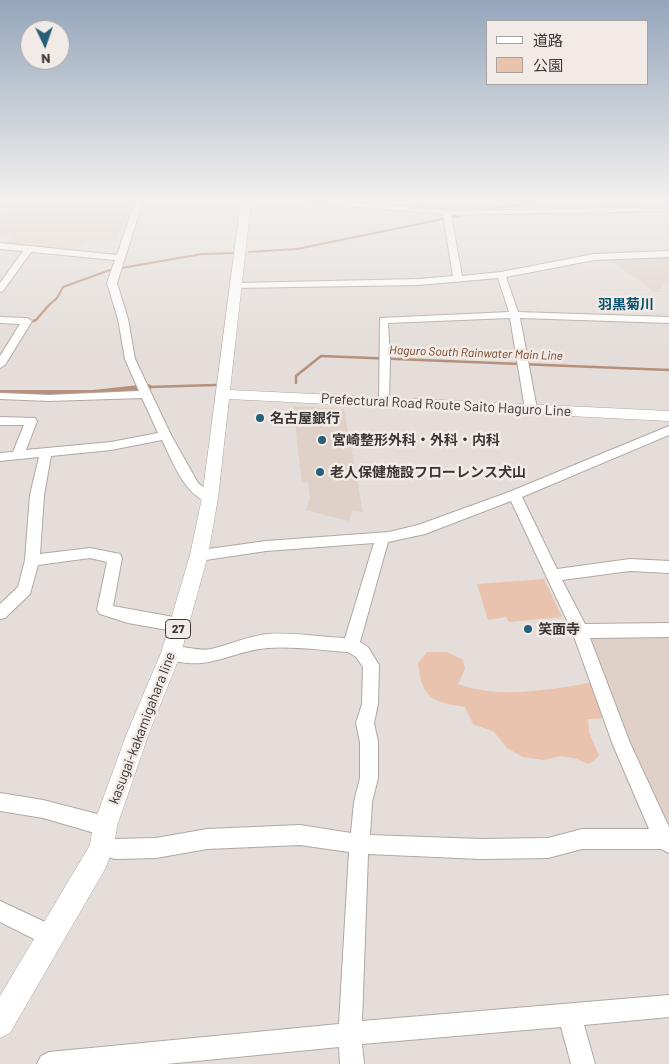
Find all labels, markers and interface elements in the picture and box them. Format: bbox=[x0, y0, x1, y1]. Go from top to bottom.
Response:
north arrow bbox=[20, 20, 70, 70]
legend bbox=[487, 20, 649, 85]
text: 道路 bbox=[533, 31, 563, 49]
text: N bbox=[41, 51, 51, 68]
text: 公園 bbox=[533, 56, 563, 74]
district label: 羽黒菊川 bbox=[598, 296, 654, 312]
water label: Haguro South Rainwater Main Line bbox=[389, 343, 563, 363]
street label: Prefectural Road Route Saito Haguro Line bbox=[320, 390, 572, 420]
place label: 名古屋銀行 bbox=[270, 410, 340, 426]
marker: 名古屋銀行 bbox=[254, 412, 266, 424]
place label: 宮崎整形外科・外科・内科 bbox=[332, 432, 500, 448]
marker: 宮崎整形外科・外科・内科 bbox=[316, 434, 328, 446]
place label: 老人保健施設フローレンス犬山 bbox=[330, 464, 526, 480]
marker: 老人保健施設フローレンス犬山 bbox=[314, 466, 326, 478]
road number: 27 bbox=[166, 620, 190, 638]
place label: 笑面寺 bbox=[538, 621, 580, 637]
marker: 笑面寺 bbox=[522, 623, 534, 635]
street label: kasugai-kakamigahara line bbox=[105, 650, 179, 806]

